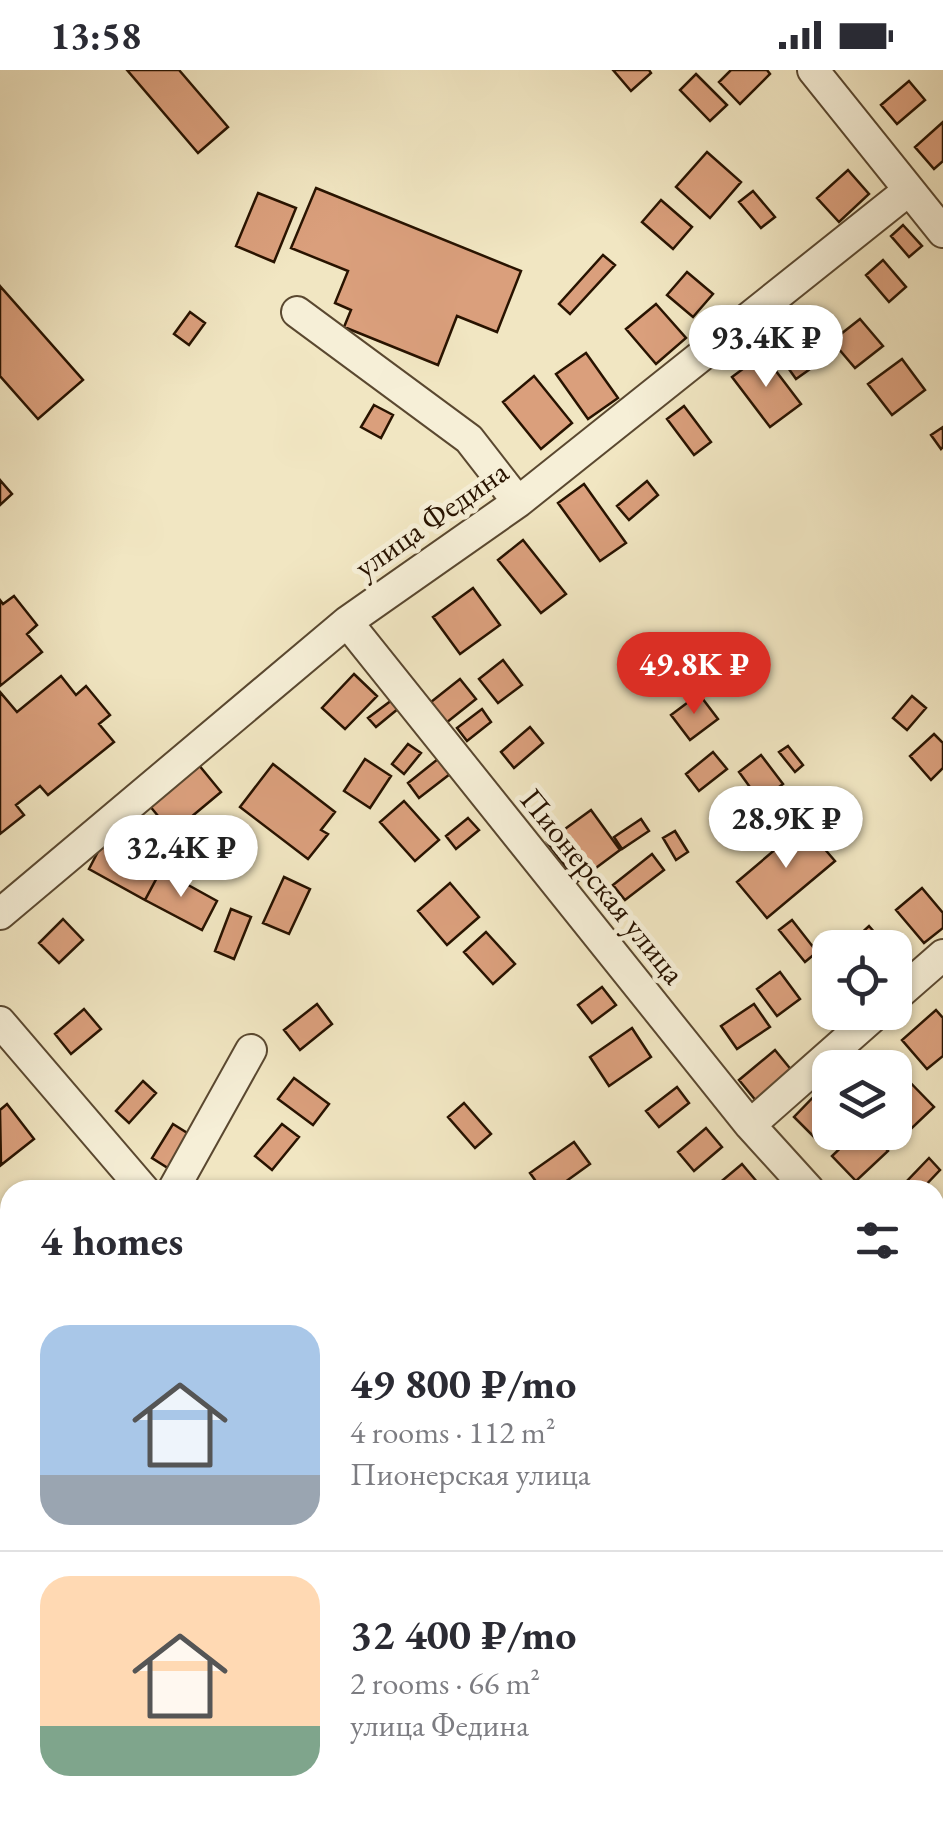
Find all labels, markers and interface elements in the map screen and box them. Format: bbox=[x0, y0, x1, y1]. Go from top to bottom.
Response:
text: 13:58 bbox=[50, 11, 141, 60]
pin: 93.4K ₽ bbox=[674, 305, 858, 390]
text: 93.4K ₽ bbox=[711, 316, 821, 358]
street label: улица Федина bbox=[346, 450, 517, 588]
pin: 49.8K ₽ bbox=[602, 632, 786, 717]
text: 49.8K ₽ bbox=[639, 643, 749, 685]
street label: Пионерская улица bbox=[511, 779, 695, 993]
pin: 28.9K ₽ bbox=[694, 786, 878, 871]
text: 28.9K ₽ bbox=[731, 797, 841, 839]
pin: 32.4K ₽ bbox=[89, 815, 273, 900]
text: 32.4K ₽ bbox=[126, 826, 236, 868]
map controls bbox=[812, 930, 912, 1150]
button: locate bbox=[812, 930, 912, 1030]
button: layers bbox=[812, 1050, 912, 1150]
text: 4 homes bbox=[40, 1213, 183, 1268]
icon: filters bbox=[850, 1213, 905, 1268]
text: 49 800 ₽/mo bbox=[350, 1356, 576, 1411]
icon: home bbox=[120, 1365, 240, 1485]
text: 4 rooms · 112 m² bbox=[350, 1411, 556, 1453]
text: Пионерская улица bbox=[350, 1453, 591, 1495]
text: 32 400 ₽/mo bbox=[350, 1607, 576, 1662]
icon: home bbox=[120, 1616, 240, 1736]
text: 2 rooms · 66 m² bbox=[350, 1662, 540, 1704]
text: улица Федина bbox=[350, 1704, 529, 1746]

